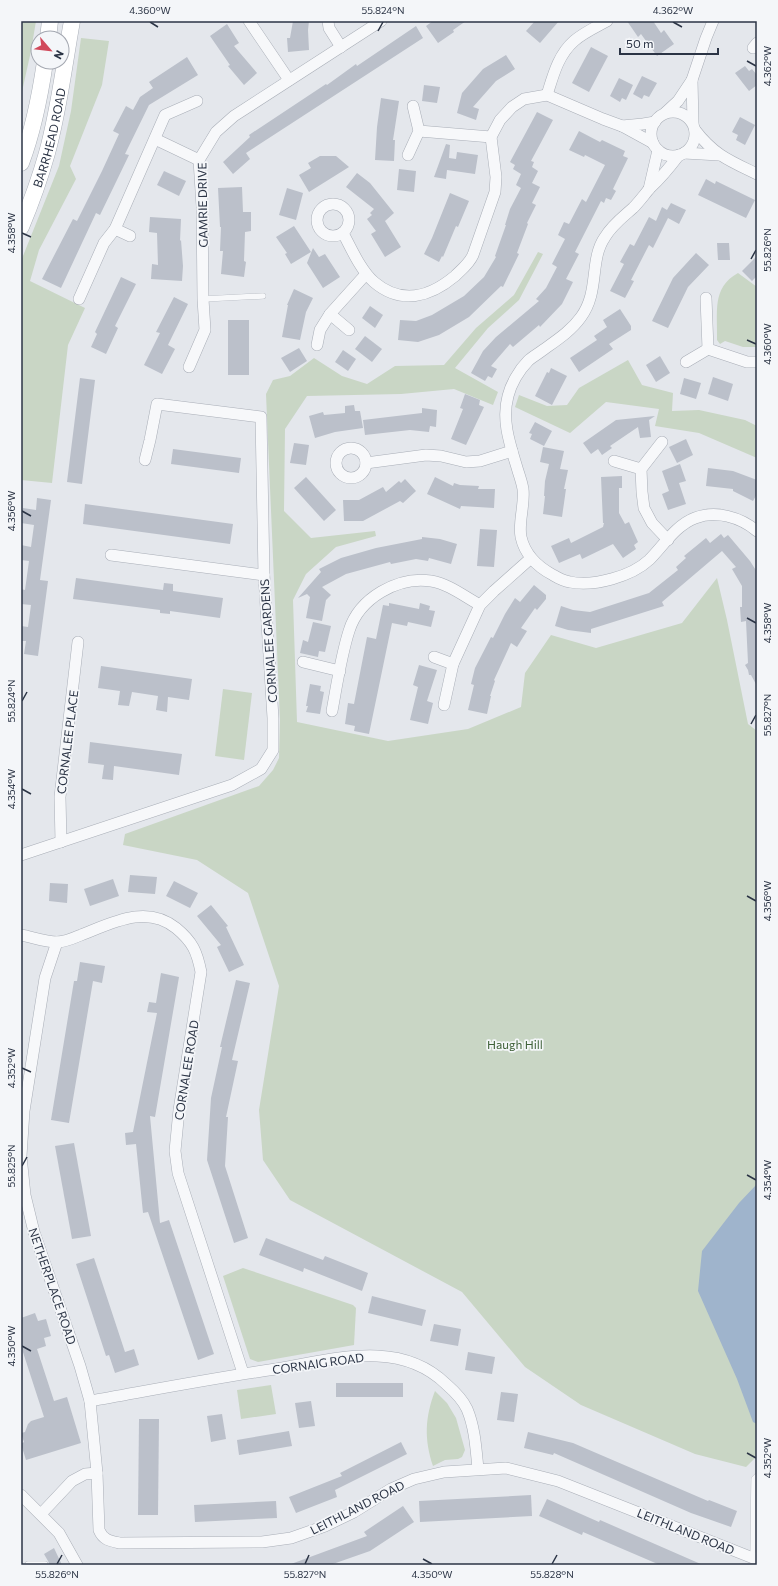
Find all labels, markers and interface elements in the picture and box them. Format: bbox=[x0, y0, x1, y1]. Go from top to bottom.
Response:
text: 4.360°W bbox=[129, 4, 171, 16]
text: 55.824°N bbox=[361, 4, 405, 16]
text: 4.362°W bbox=[653, 4, 693, 16]
north arrow bbox=[30, 30, 70, 70]
scale bar bbox=[620, 30, 718, 56]
text: 50 m bbox=[626, 36, 654, 50]
text: 4.362°W bbox=[761, 46, 773, 86]
text: N bbox=[52, 48, 67, 62]
street label: BARRHEAD ROAD bbox=[30, 87, 68, 189]
street label: GAMRIE DRIVE bbox=[194, 162, 210, 248]
text: 4.358°W bbox=[5, 213, 17, 253]
text: 55.826°N bbox=[761, 228, 773, 272]
text: 4.360°W bbox=[761, 323, 773, 365]
text: 4.356°W bbox=[5, 491, 17, 531]
street label: CORNALEE GARDENS bbox=[257, 579, 279, 703]
text: 4.358°W bbox=[761, 603, 773, 643]
text: 55.824°N bbox=[5, 679, 17, 723]
street label: CORNALEE PLACE bbox=[54, 689, 80, 795]
text: 55.827°N bbox=[761, 694, 773, 736]
text: 4.354°W bbox=[5, 769, 17, 809]
text: 4.356°W bbox=[761, 881, 773, 921]
street label: CORNALEE ROAD bbox=[171, 1019, 201, 1121]
park label: Haugh Hill bbox=[487, 1037, 543, 1051]
text: 4.352°W bbox=[5, 1048, 17, 1088]
text: 55.825°N bbox=[5, 1144, 17, 1188]
text: 4.354°W bbox=[761, 1160, 773, 1200]
street label: NETHERPLACE ROAD bbox=[26, 1226, 80, 1346]
text: 4.350°W bbox=[5, 1325, 17, 1367]
street label: CORNAIG ROAD bbox=[271, 1350, 365, 1376]
text: 4.352°W bbox=[761, 1438, 773, 1478]
street label: LEITHLAND ROAD bbox=[308, 1477, 407, 1537]
street label: LEITHLAND ROAD bbox=[635, 1505, 737, 1557]
text: 55.826°N bbox=[35, 1568, 79, 1580]
text: 55.827°N bbox=[284, 1568, 326, 1580]
text: 4.350°W bbox=[411, 1568, 453, 1580]
text: 55.828°N bbox=[530, 1568, 574, 1580]

